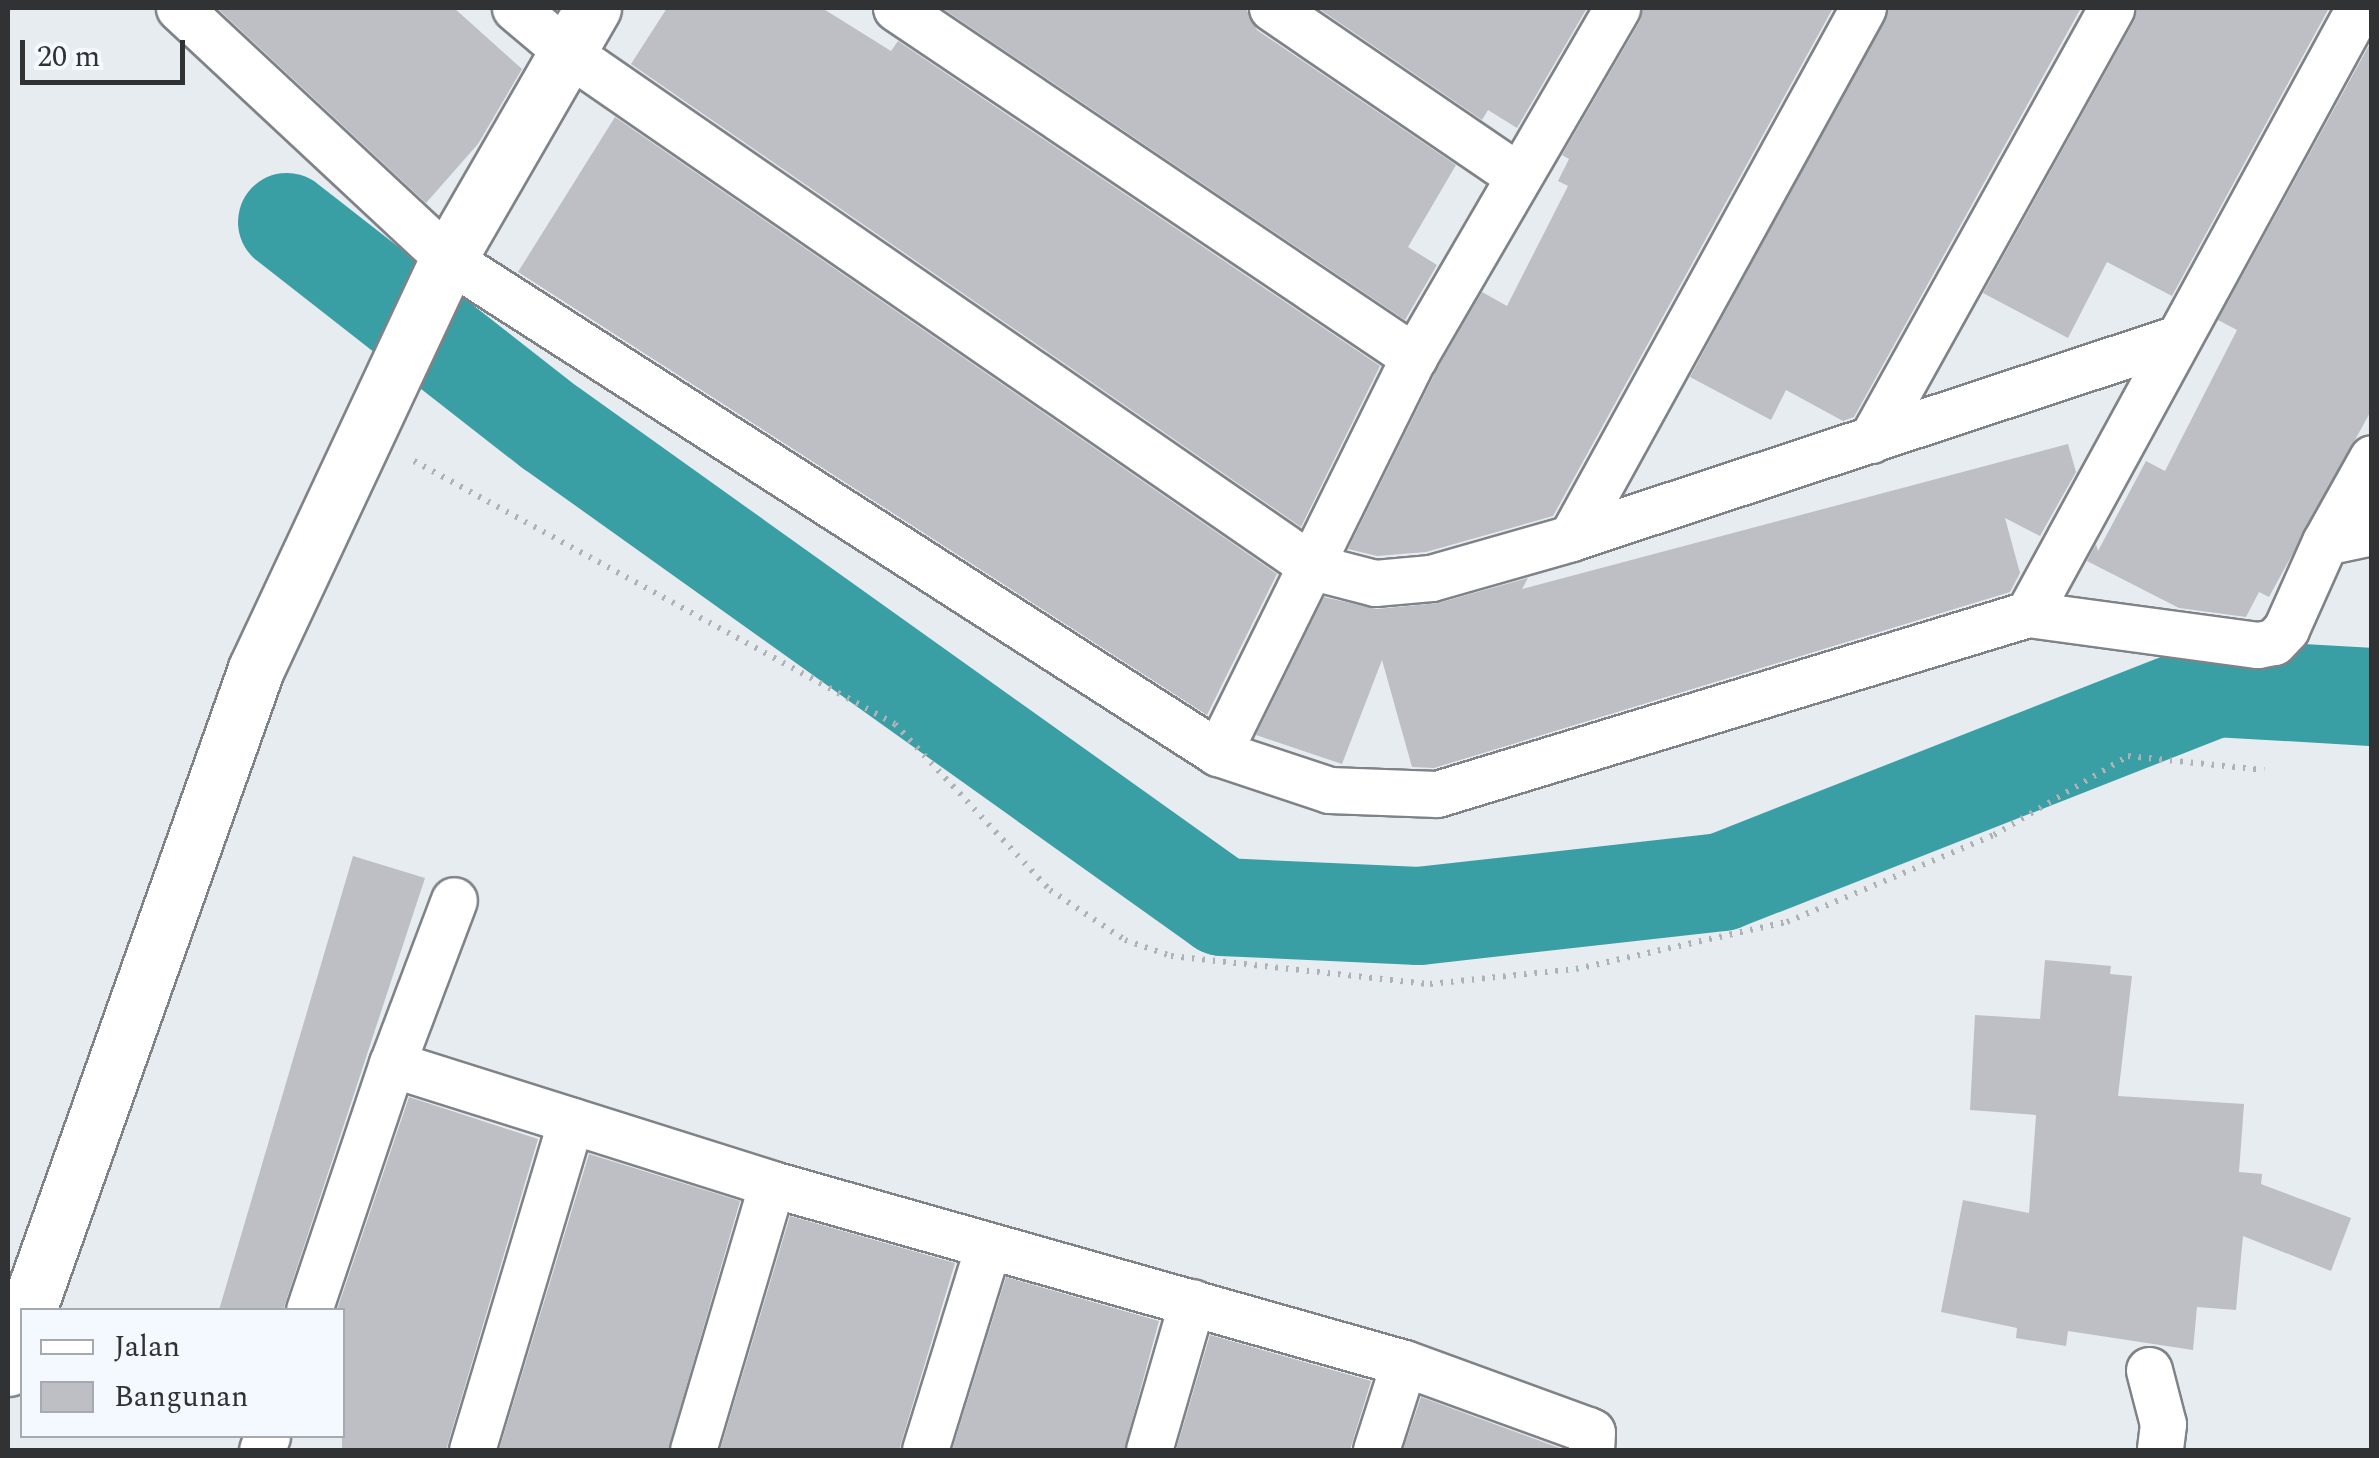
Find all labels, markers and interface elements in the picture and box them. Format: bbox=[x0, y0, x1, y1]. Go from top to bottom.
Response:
scale bar bbox=[25, 20, 190, 82]
text: 20 m bbox=[37, 34, 100, 80]
legend bbox=[20, 1308, 345, 1438]
text: Jalan bbox=[114, 1324, 180, 1370]
text: Bangunan bbox=[114, 1374, 248, 1420]

